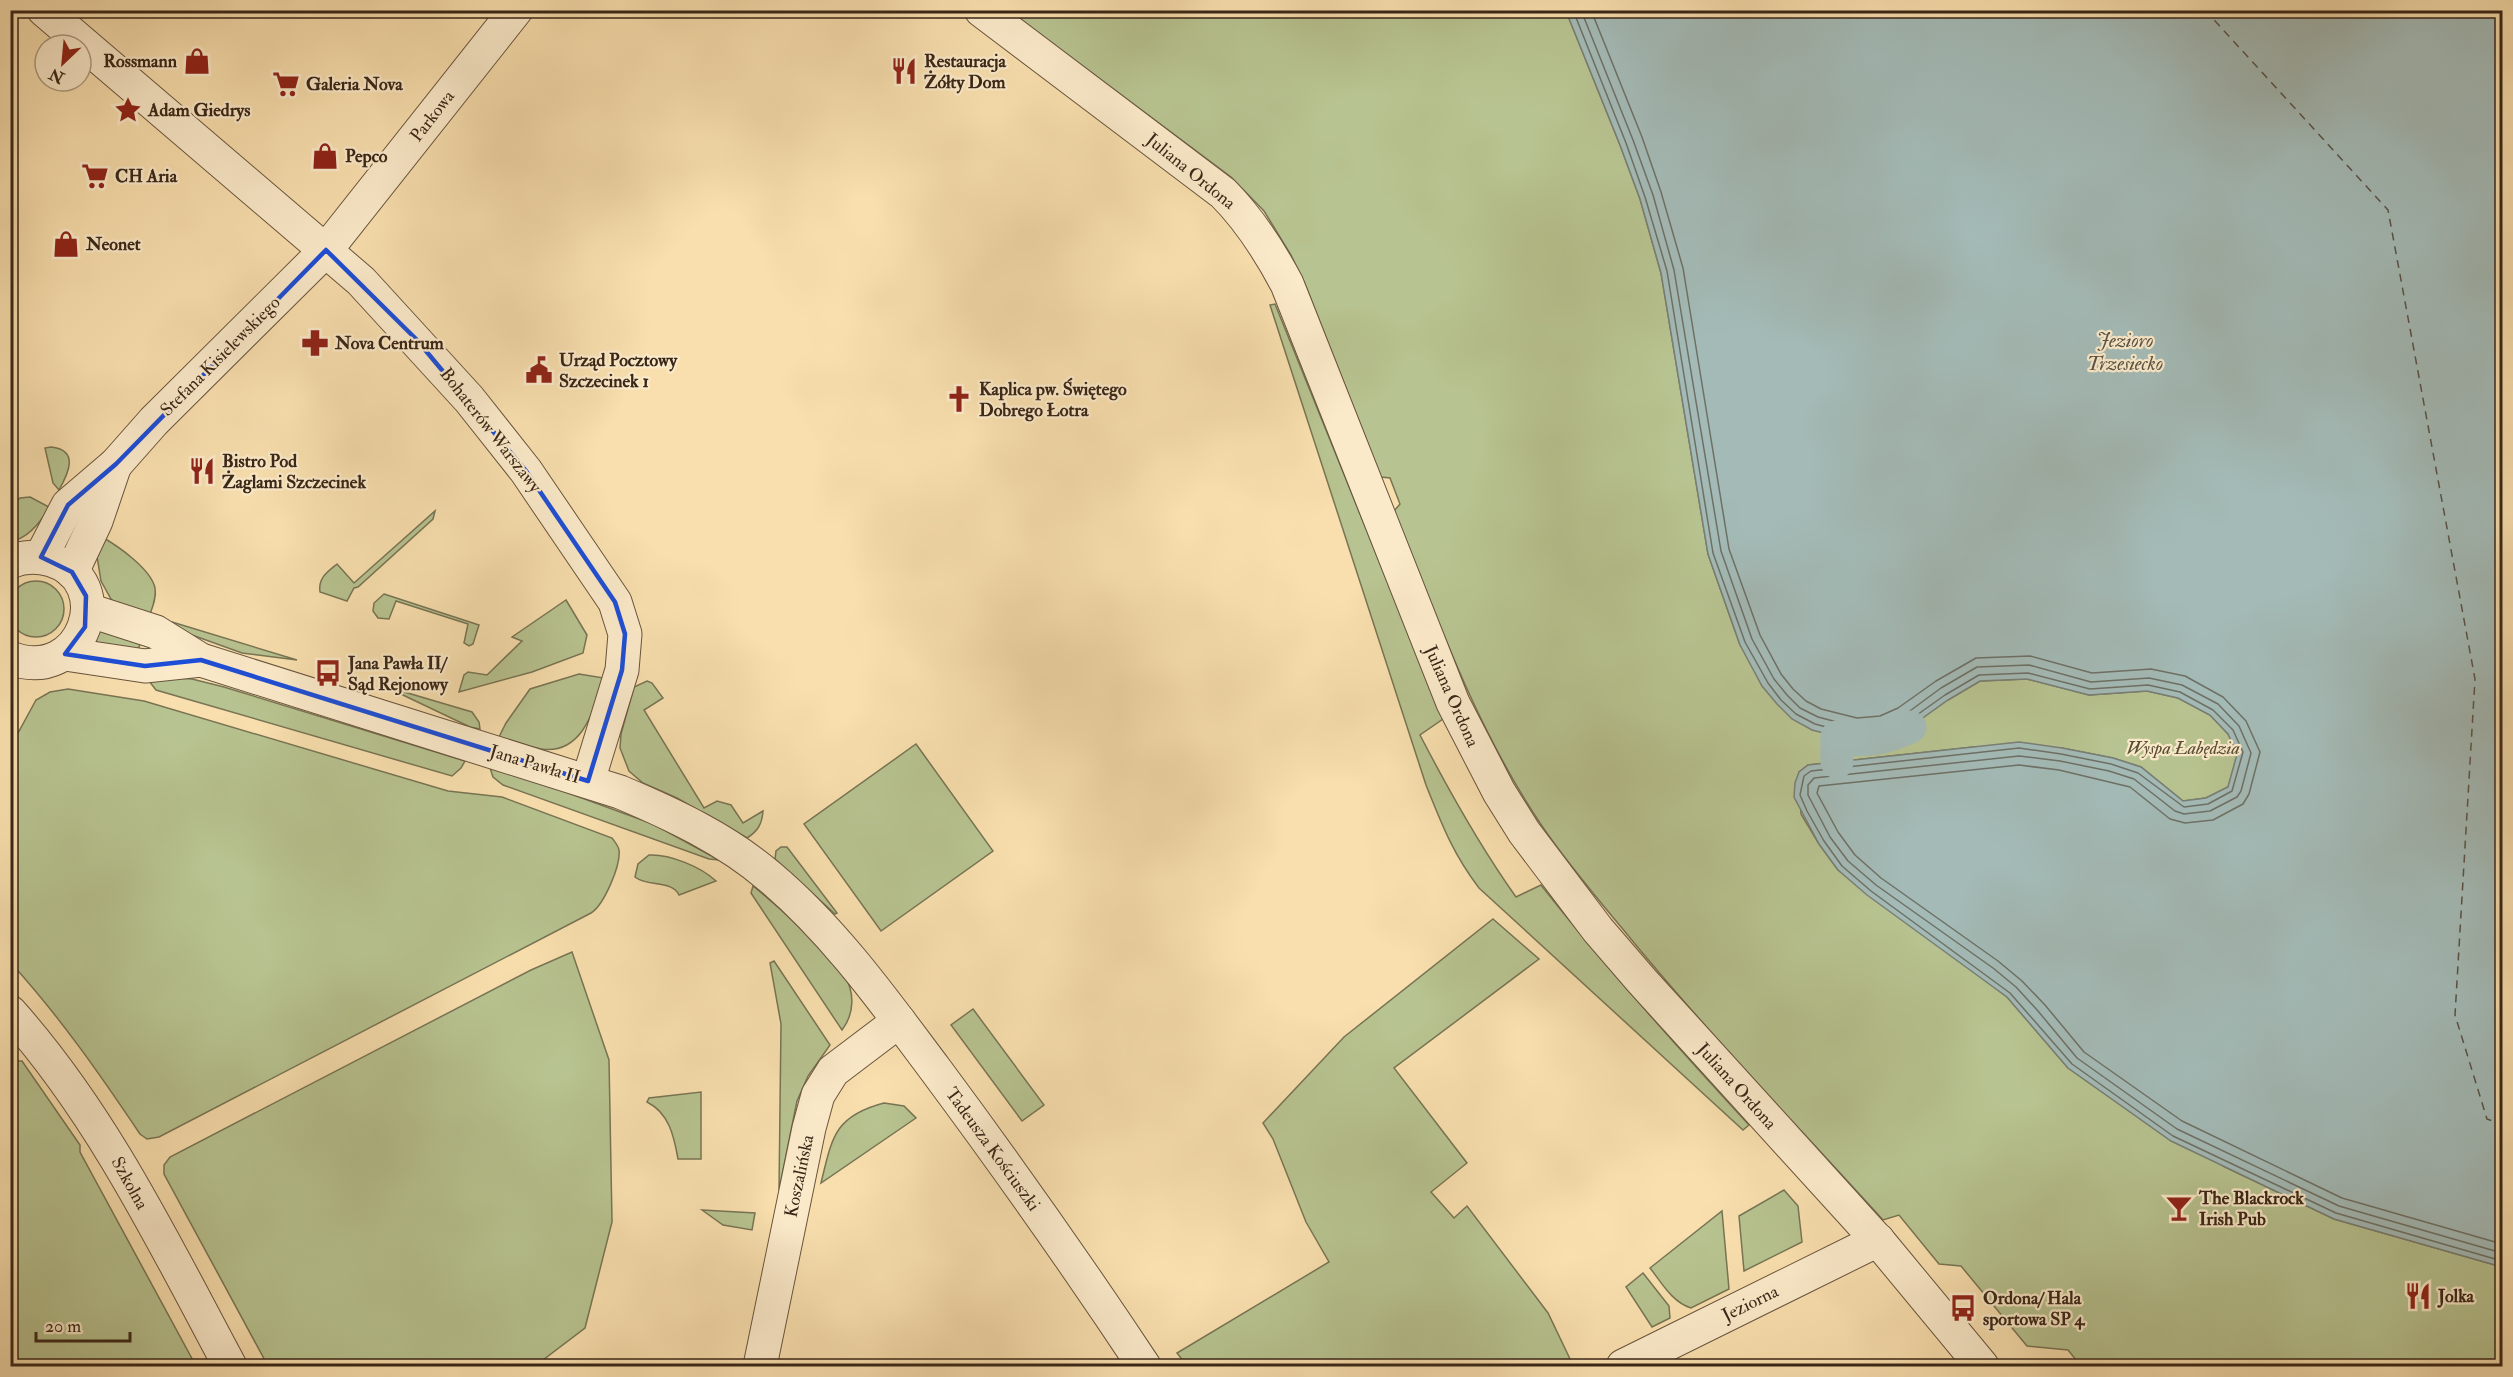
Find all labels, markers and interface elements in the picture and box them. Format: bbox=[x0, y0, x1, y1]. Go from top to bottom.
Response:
north arrow bbox=[33, 33, 93, 93]
shop icon: Rossmann bbox=[182, 46, 212, 76]
place label: Rossmann bbox=[103, 50, 178, 73]
place label: Restauracja Żółty Dom bbox=[924, 50, 1007, 94]
restaurant icon: Restauracja Żółty Dom bbox=[889, 56, 919, 86]
text: N bbox=[45, 63, 69, 88]
supermarket icon: Galeria Nova bbox=[271, 69, 301, 99]
place label: Galeria Nova bbox=[306, 73, 403, 96]
street label: Parkowa bbox=[405, 85, 460, 147]
place icon: Adam Giedrys bbox=[113, 95, 143, 125]
place label: Adam Giedrys bbox=[147, 99, 250, 122]
street label: Juliana Ordona bbox=[1140, 128, 1241, 215]
shop icon: Pepco bbox=[310, 141, 340, 171]
place label: Pepco bbox=[345, 145, 388, 168]
supermarket icon: CH Aria bbox=[80, 161, 110, 191]
place label: CH Aria bbox=[115, 165, 178, 188]
shop icon: Neonet bbox=[51, 229, 81, 259]
place label: Neonet bbox=[85, 233, 141, 256]
street label: Stefana Kisielewskiego bbox=[155, 291, 285, 421]
pharmacy icon: Nova Centrum bbox=[300, 328, 330, 358]
water label: Jezioro Trzesiecko bbox=[2087, 328, 2163, 376]
place label: Nova Centrum bbox=[334, 332, 445, 355]
place label: Urząd Pocztowy Szczecinek 1 bbox=[559, 349, 678, 393]
public building icon: Urząd Pocztowy Szczecinek 1 bbox=[524, 355, 554, 385]
street label: Bohaterów Warszawy bbox=[435, 363, 547, 498]
place label: Kaplica pw. Świętego Dobrego Łotra bbox=[979, 377, 1127, 422]
church icon: Kaplica pw. Świętego Dobrego Łotra bbox=[944, 384, 974, 414]
place label: Bistro Pod Żaglami Szczecinek bbox=[222, 450, 366, 494]
restaurant icon: Bistro Pod Żaglami Szczecinek bbox=[187, 456, 217, 486]
street label: Juliana Ordona bbox=[1418, 641, 1484, 751]
place label: Jana Pawła II/ Sąd Rejonowy bbox=[347, 652, 449, 696]
bus stop icon: Jana Pawła II/ Sąd Rejonowy bbox=[313, 658, 343, 688]
park label: Wyspa Łabędzia bbox=[2126, 737, 2240, 760]
street label: Jana Pawła II bbox=[486, 740, 583, 789]
street label: Juliana Ordona bbox=[1691, 1037, 1782, 1135]
street label: Tadeusza Kościuszki bbox=[940, 1083, 1045, 1216]
street label: Koszalińska bbox=[780, 1132, 820, 1220]
street label: Szkolna bbox=[106, 1153, 154, 1214]
place label: The Blackrock Irish Pub bbox=[2198, 1187, 2304, 1231]
bar icon: The Blackrock Irish Pub bbox=[2164, 1193, 2194, 1223]
street label: Jeziorna bbox=[1717, 1280, 1783, 1327]
restaurant icon: Jolka bbox=[2403, 1281, 2433, 1311]
place label: Jolka bbox=[2437, 1285, 2475, 1308]
place label: Ordona/ Hala sportowa SP 4 bbox=[1983, 1287, 2086, 1331]
bus stop icon: Ordona/ Hala sportowa SP 4 bbox=[1948, 1293, 1978, 1323]
scale bar bbox=[36, 1305, 130, 1343]
text: 20 m bbox=[45, 1315, 81, 1338]

